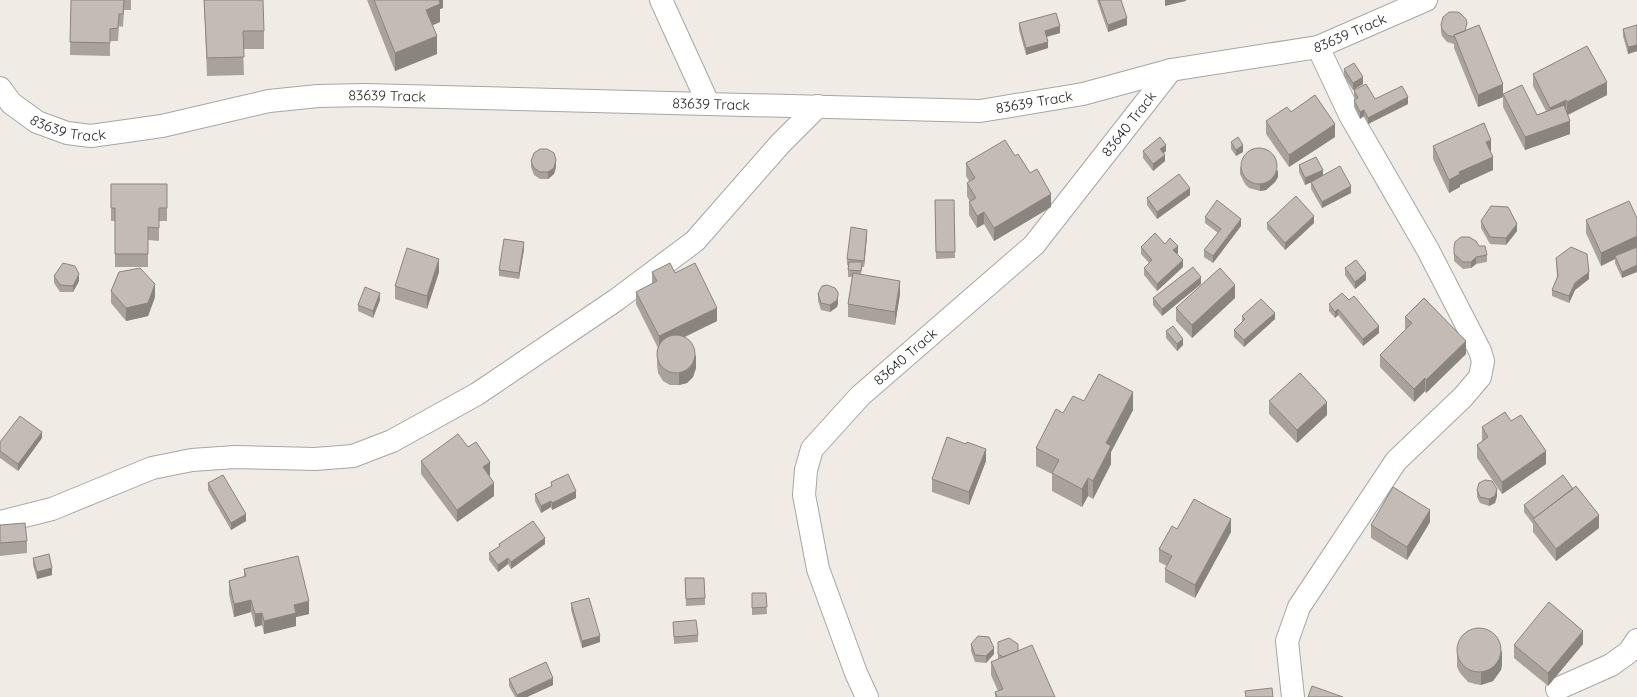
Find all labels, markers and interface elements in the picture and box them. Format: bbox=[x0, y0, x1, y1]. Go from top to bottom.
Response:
street label: 83639 Track bbox=[1312, 9, 1389, 57]
street label: 83639 Track bbox=[348, 86, 426, 106]
street label: 83639 Track bbox=[995, 87, 1074, 117]
street label: 83640 Track bbox=[1098, 88, 1160, 160]
street label: 83639 Track bbox=[672, 94, 750, 114]
street label: 83639 Track bbox=[26, 111, 107, 145]
street label: 83640 Track bbox=[870, 324, 941, 389]

